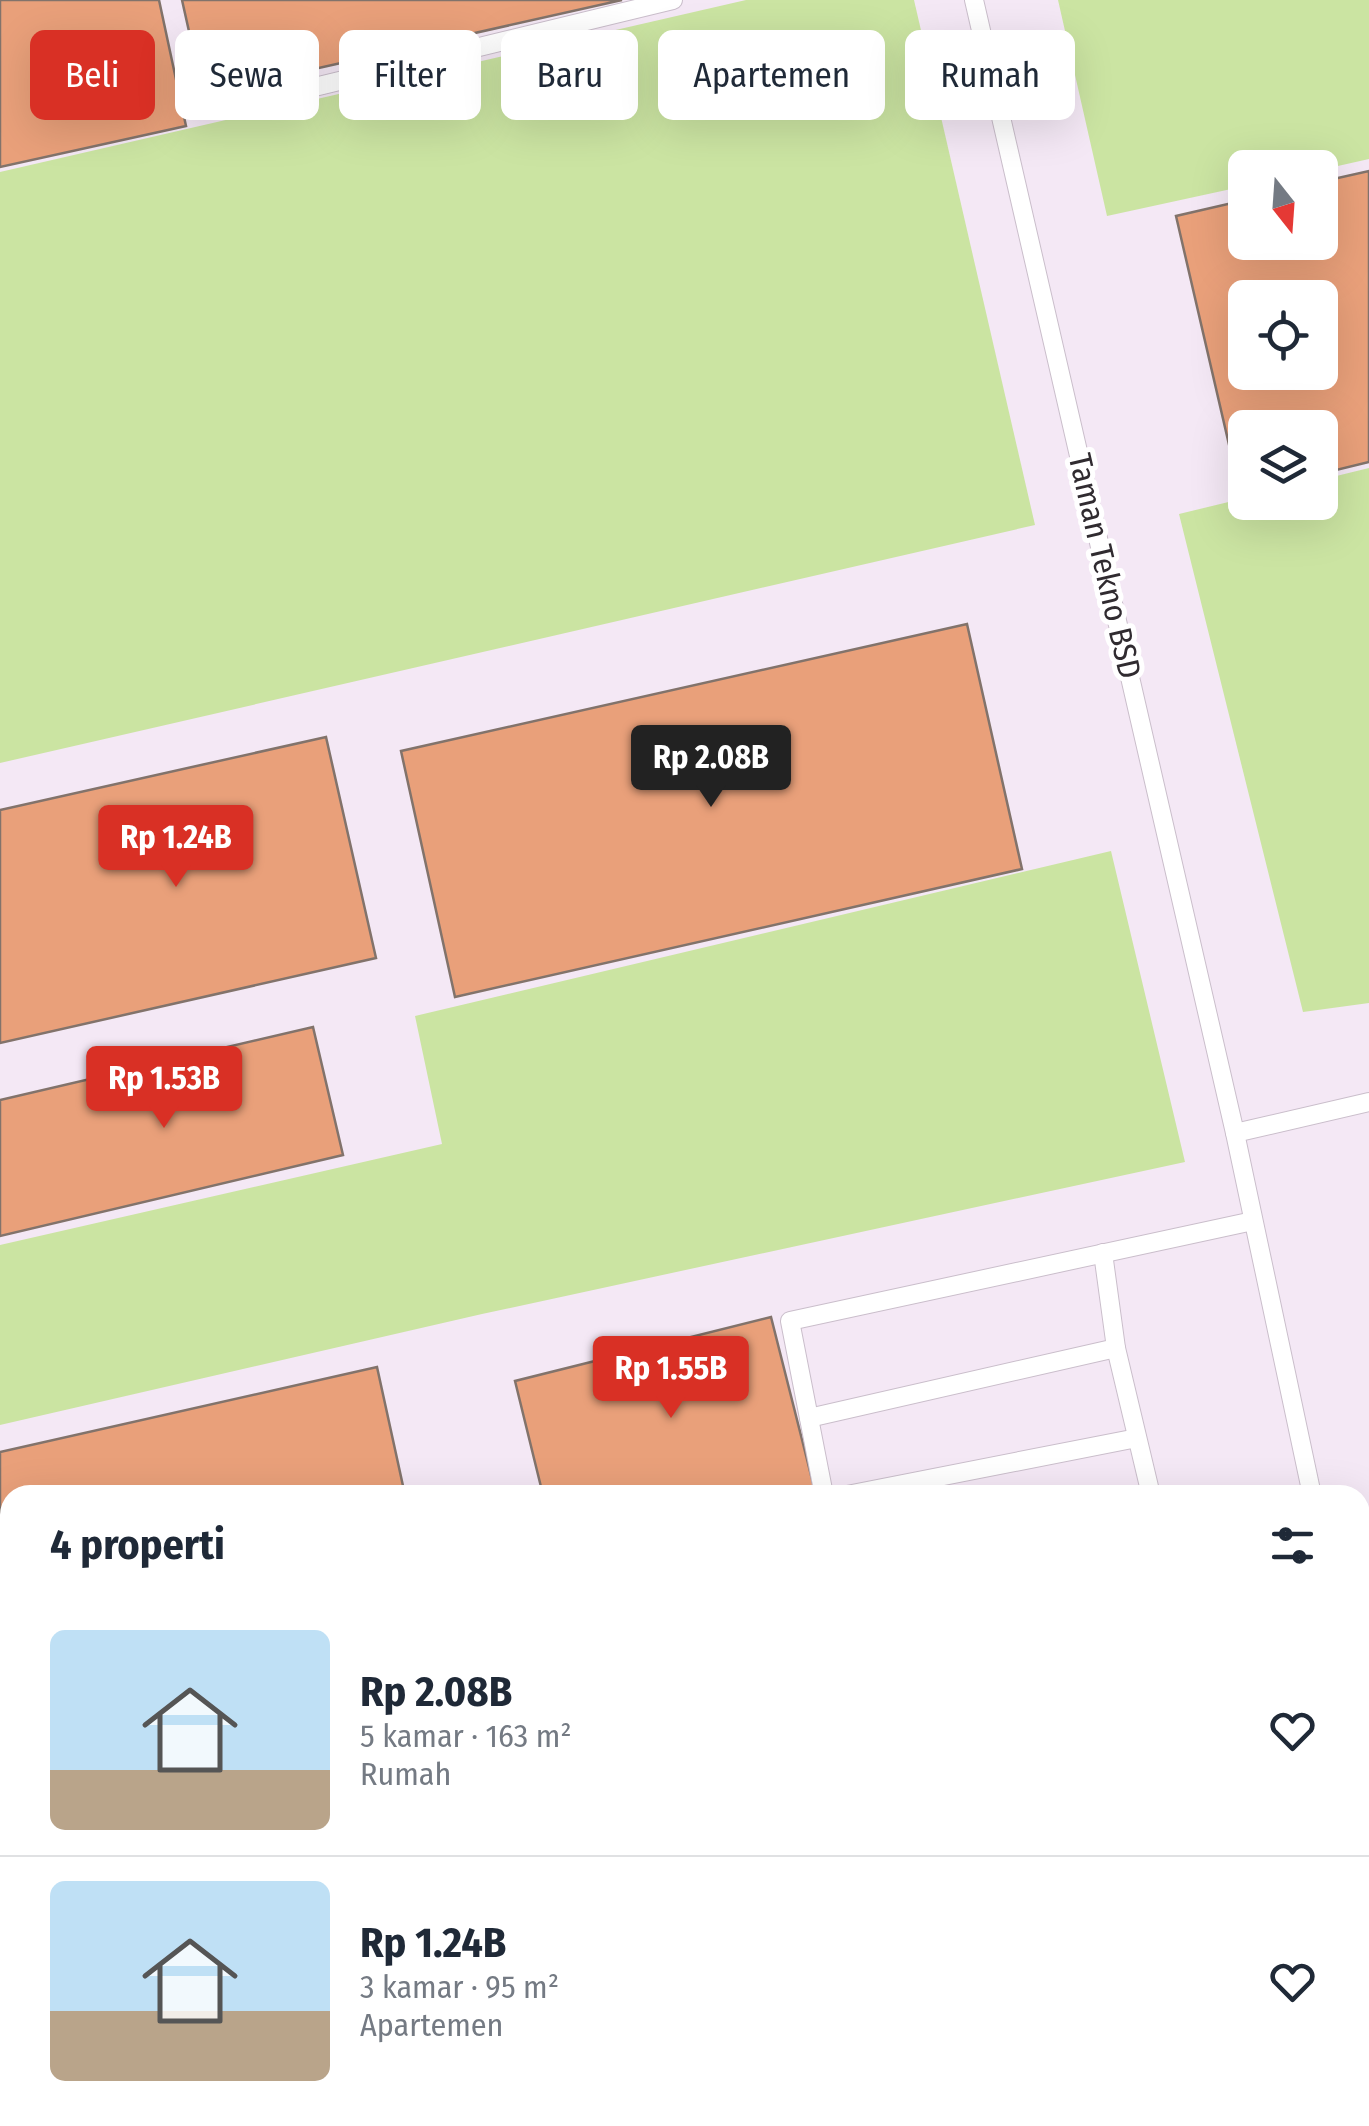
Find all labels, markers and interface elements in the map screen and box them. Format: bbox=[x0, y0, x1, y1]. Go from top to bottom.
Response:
chip: Beli bbox=[30, 30, 155, 120]
chip: Sewa bbox=[175, 30, 319, 120]
chip: Filter bbox=[339, 30, 481, 120]
chip: Baru bbox=[501, 30, 638, 120]
chip: Apartemen bbox=[658, 30, 885, 120]
chip: Rumah bbox=[905, 30, 1075, 120]
north arrow bbox=[1228, 150, 1338, 260]
map controls bbox=[1228, 150, 1338, 520]
button: locate bbox=[1228, 280, 1338, 390]
button: layers bbox=[1228, 410, 1338, 520]
street label: Taman Tekno BSD bbox=[1061, 450, 1149, 682]
pin: Rp 2.08B bbox=[608, 725, 814, 810]
text: Rp 2.08B bbox=[653, 738, 769, 776]
pin: Rp 1.24B bbox=[73, 805, 279, 890]
text: Rp 1.24B bbox=[120, 818, 232, 856]
pin: Rp 1.53B bbox=[61, 1046, 267, 1131]
text: Rp 1.53B bbox=[108, 1059, 220, 1097]
pin: Rp 1.55B bbox=[568, 1336, 774, 1421]
text: Rp 1.55B bbox=[615, 1349, 727, 1387]
icon: filters bbox=[1265, 1518, 1320, 1573]
text: 4 properti bbox=[50, 1520, 225, 1570]
text: Rp 2.08B bbox=[360, 1667, 512, 1717]
icon: home bbox=[130, 1670, 250, 1790]
icon: heart bbox=[1265, 1703, 1320, 1758]
text: 5 kamar · 163 m² bbox=[360, 1717, 572, 1755]
text: Rumah bbox=[360, 1755, 451, 1793]
text: Rp 1.24B bbox=[360, 1918, 506, 1968]
icon: home bbox=[130, 1921, 250, 2041]
icon: heart bbox=[1265, 1954, 1320, 2009]
text: 3 kamar · 95 m² bbox=[360, 1968, 559, 2006]
text: Apartemen bbox=[360, 2006, 504, 2044]

